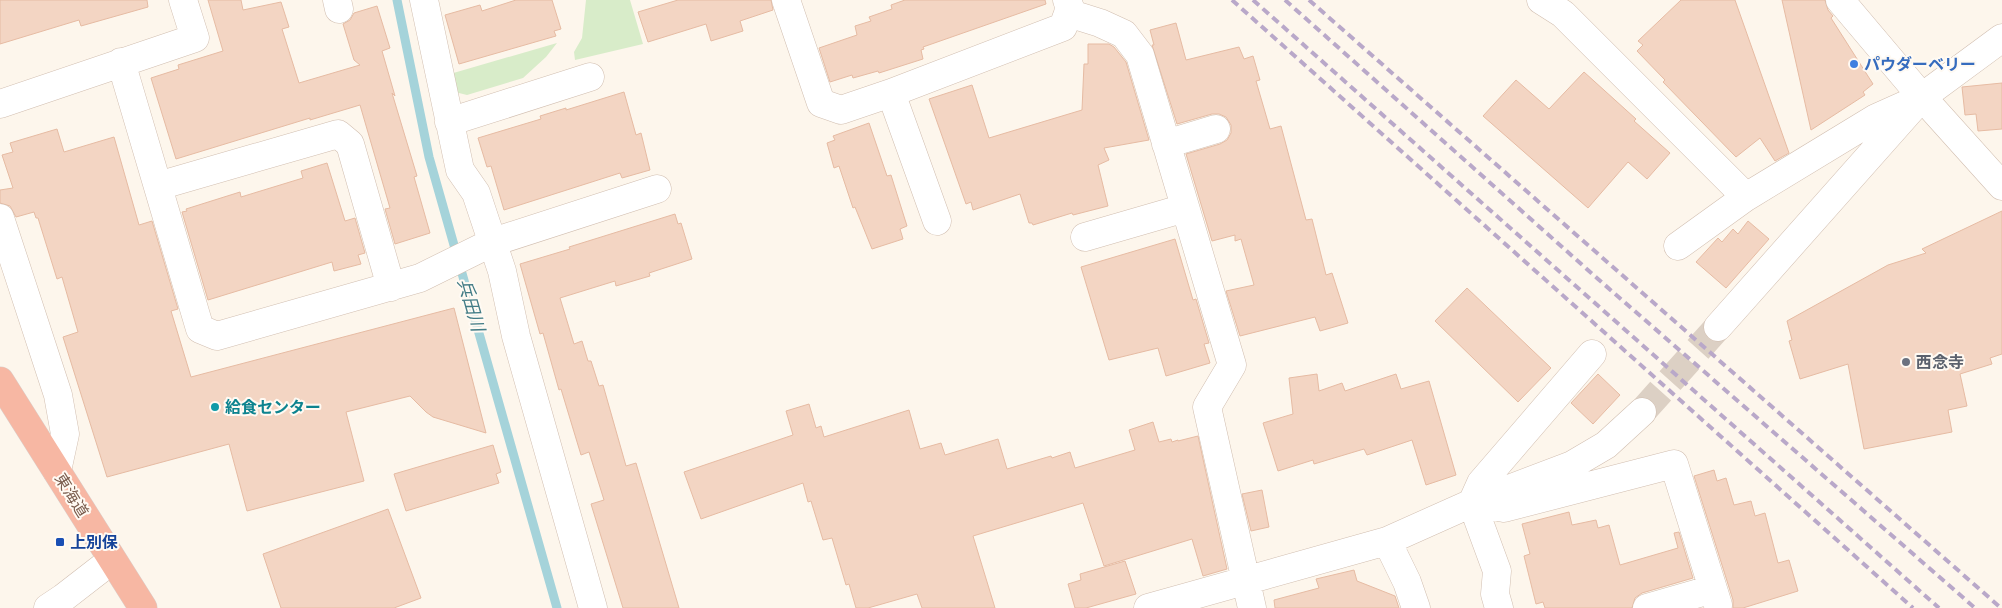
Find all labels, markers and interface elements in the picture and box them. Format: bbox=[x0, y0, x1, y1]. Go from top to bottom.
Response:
place label: パウダーベリー bbox=[1864, 53, 1976, 75]
marker: パウダーベリー bbox=[1848, 58, 1860, 70]
water label: 兵田川 bbox=[453, 275, 491, 336]
place label: 西念寺 bbox=[1916, 351, 1964, 373]
marker: 西念寺 bbox=[1900, 356, 1912, 368]
place label: 給食センター bbox=[225, 396, 321, 418]
marker: 給食センター bbox=[209, 401, 221, 413]
street label: 東海道 bbox=[50, 469, 94, 521]
place label: 上別保 bbox=[70, 531, 118, 553]
marker: 上別保 bbox=[54, 536, 66, 548]

